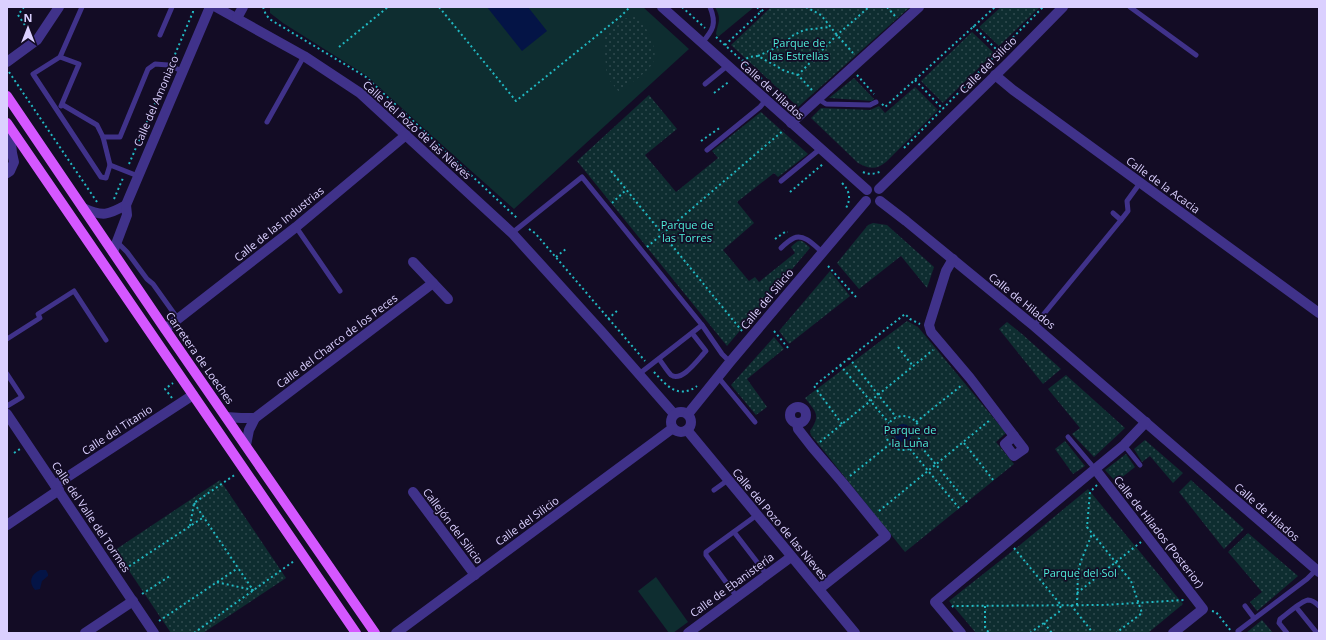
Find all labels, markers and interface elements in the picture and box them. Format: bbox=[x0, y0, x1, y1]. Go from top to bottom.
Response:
north arrow bbox=[8, 8, 48, 48]
text: N bbox=[24, 10, 32, 25]
street label: Calle del Silicio bbox=[956, 32, 1020, 97]
park label: Parque de las Estrellas bbox=[769, 35, 829, 63]
street label: Calle del Amoniaco bbox=[130, 53, 182, 149]
street label: Calle de Hilados bbox=[737, 57, 808, 123]
street label: Calle del Pozo de las Nieves bbox=[360, 77, 475, 182]
street label: Calle de la Acacia bbox=[1123, 153, 1203, 216]
street label: Calle de las Industrias bbox=[231, 183, 327, 265]
park label: Parque de las Torres bbox=[661, 217, 713, 245]
street label: Calle del Silicio bbox=[737, 265, 797, 332]
street label: Calle de Hilados bbox=[986, 269, 1059, 332]
street label: Calle del Charco de los Peces bbox=[273, 290, 400, 391]
street label: Carretera de Loeches bbox=[163, 309, 238, 407]
street label: Calle del Titanio bbox=[79, 401, 155, 458]
park label: Parque de la Luna bbox=[884, 422, 936, 450]
street label: Calle del Valle del Tormes bbox=[49, 458, 134, 575]
street label: Calle del Pozo de las Nieves bbox=[729, 465, 831, 582]
street label: Calle de Hilados (Posterior) bbox=[1111, 473, 1208, 591]
street label: Calle de Hilados bbox=[1232, 479, 1303, 544]
street label: Callejón del Silicio bbox=[420, 485, 487, 567]
street label: Calle del Silicio bbox=[492, 492, 562, 549]
street label: Calle de Ebanistería bbox=[687, 549, 777, 620]
park label: Parque del Sol bbox=[1043, 565, 1117, 580]

